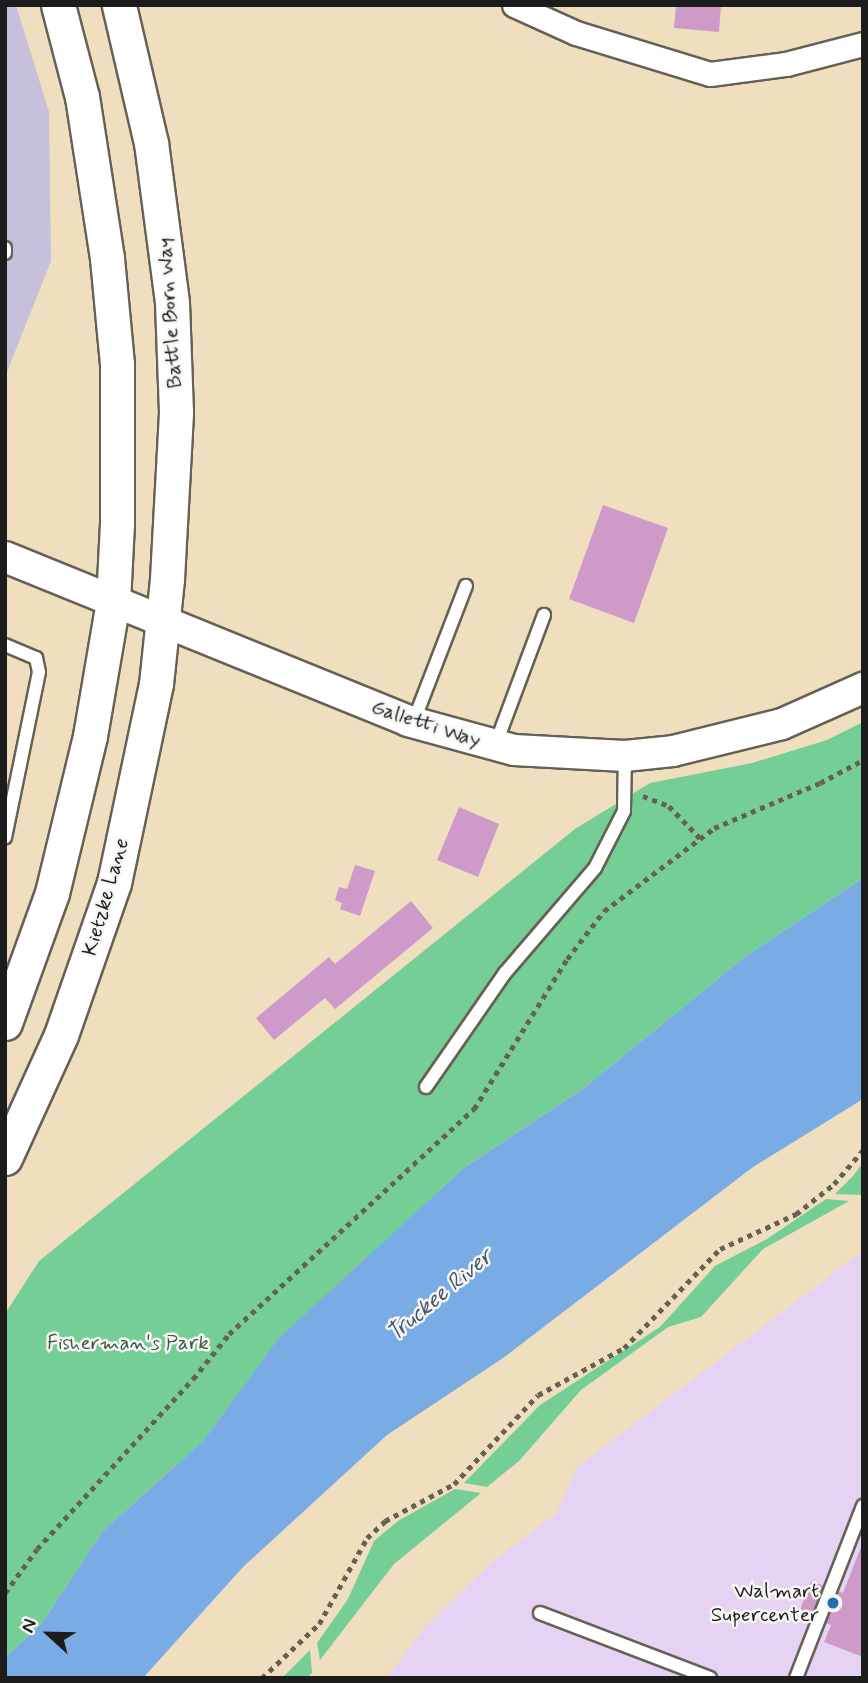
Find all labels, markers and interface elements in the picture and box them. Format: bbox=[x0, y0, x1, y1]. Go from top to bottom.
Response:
street label: Battle Born Way bbox=[152, 233, 188, 393]
street label: Galletti Way bbox=[367, 694, 485, 754]
street label: Kietzke Lane bbox=[78, 836, 134, 958]
water label: Truckee River bbox=[382, 1244, 498, 1348]
park label: Fisherman's Park bbox=[48, 1330, 208, 1356]
place label: Walmart Supercenter bbox=[711, 1578, 819, 1628]
marker: Walmart Supercenter bbox=[825, 1595, 841, 1611]
north arrow bbox=[14, 1599, 84, 1669]
text: N bbox=[15, 1615, 43, 1636]

